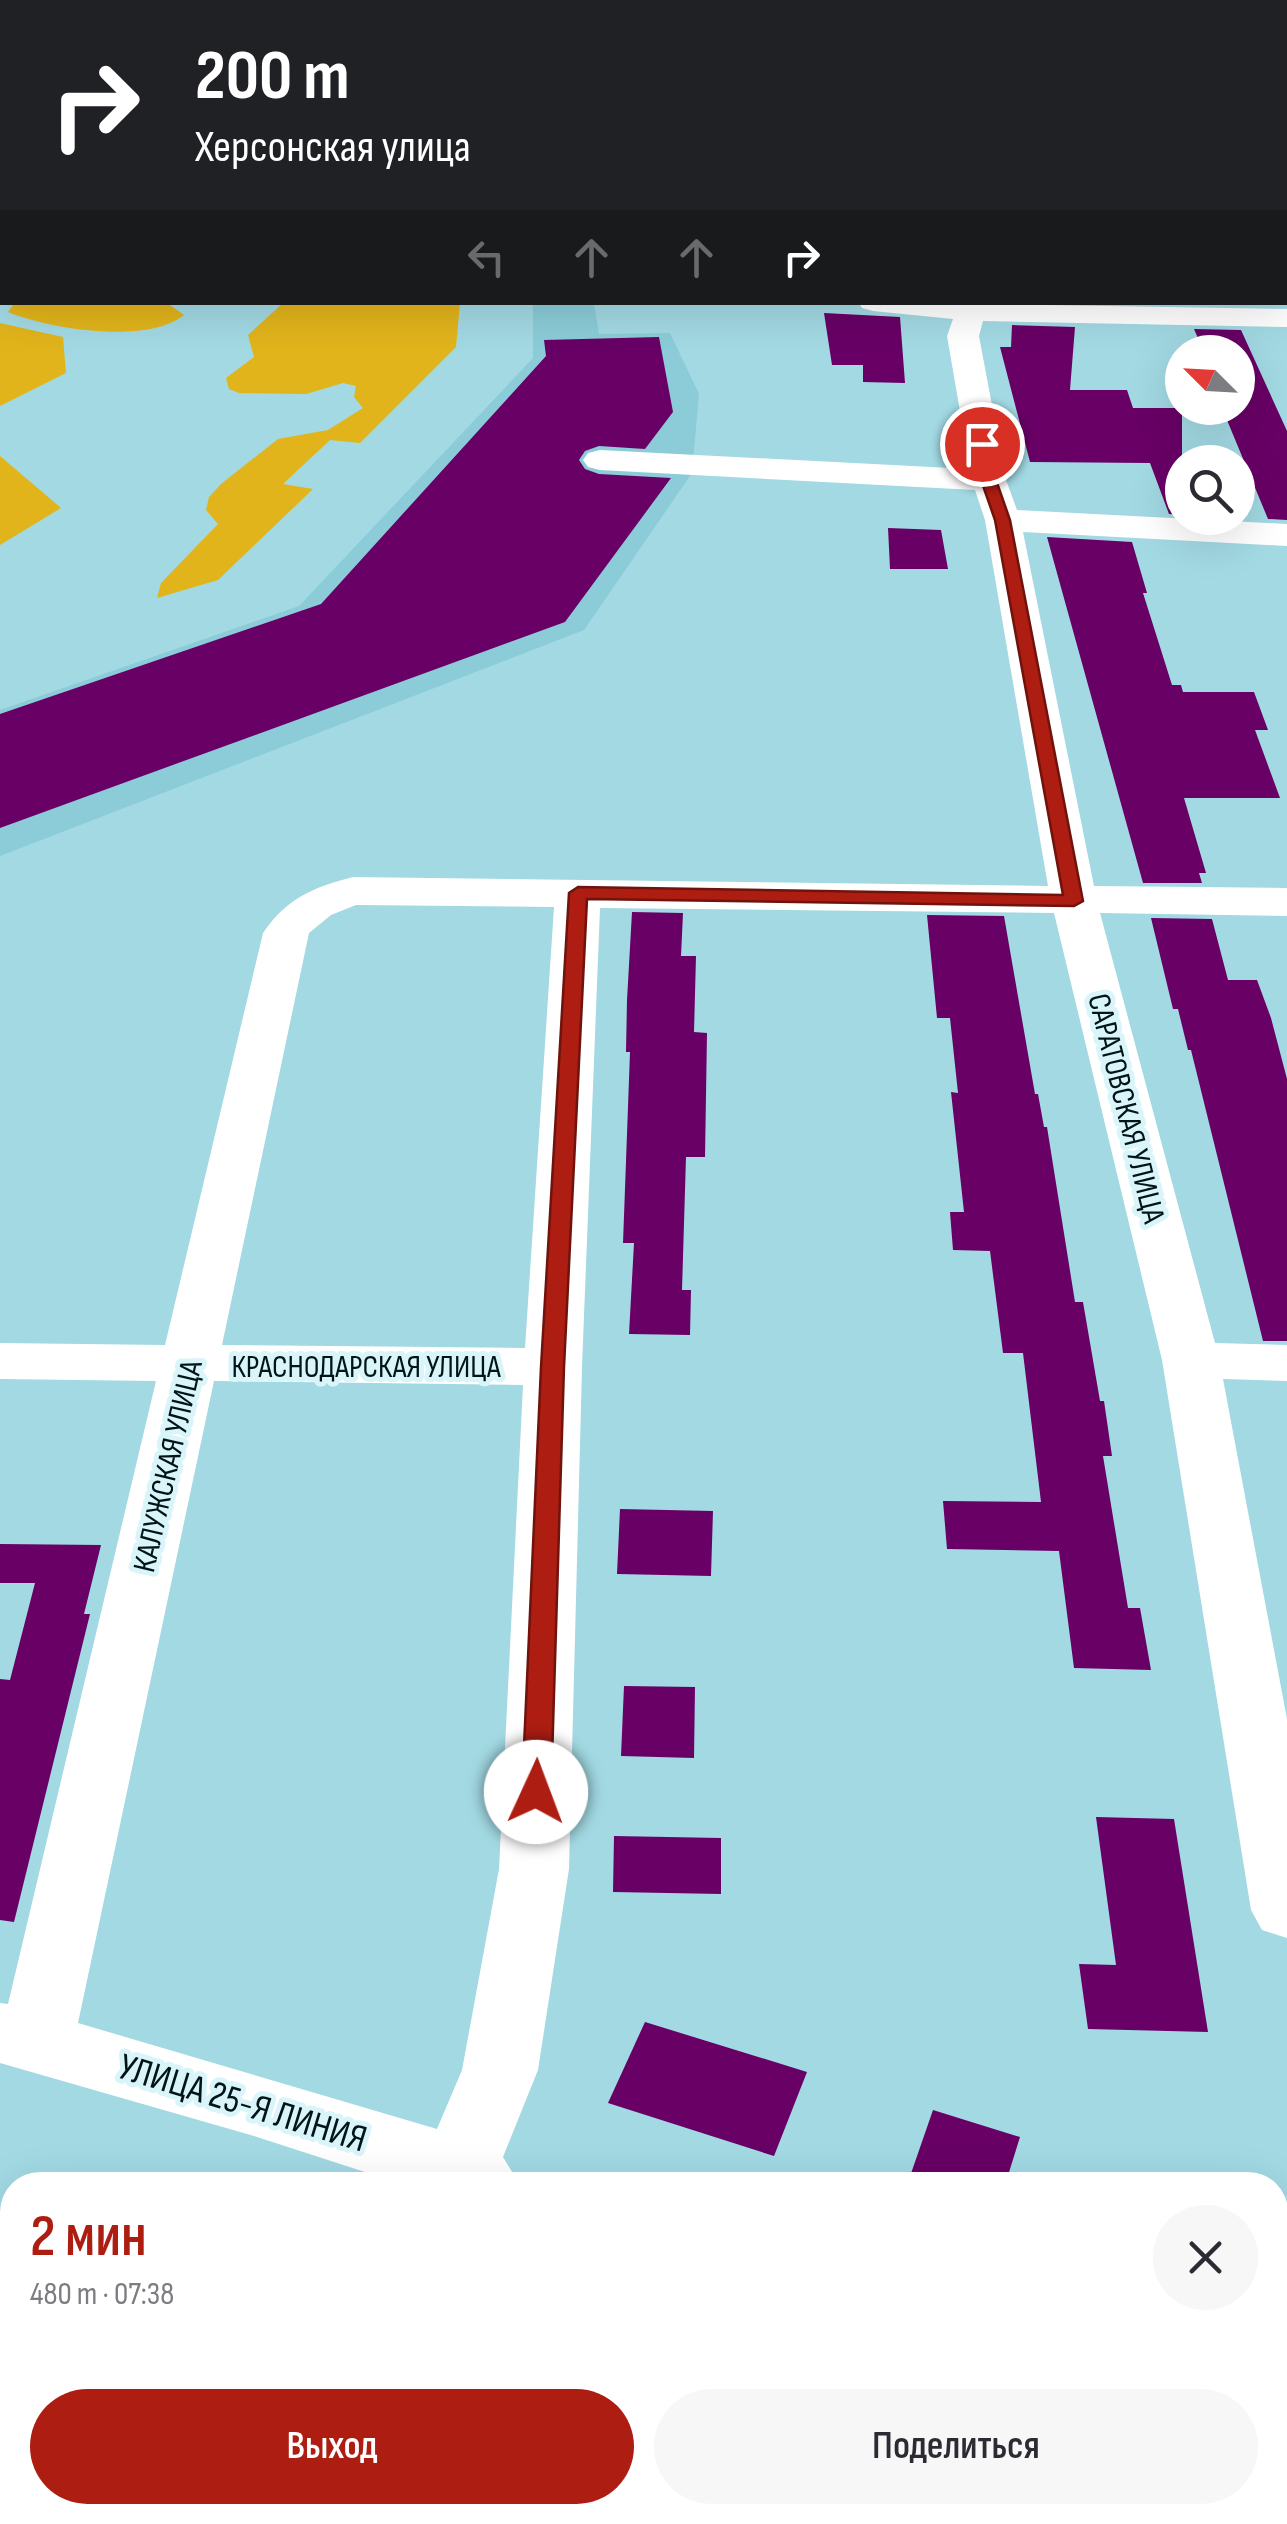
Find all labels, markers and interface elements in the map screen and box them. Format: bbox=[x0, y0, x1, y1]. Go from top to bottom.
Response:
text: 200 m bbox=[195, 35, 350, 119]
icon: right bbox=[30, 40, 160, 170]
text: Херсонская улица bbox=[195, 120, 471, 175]
icon: left bbox=[459, 230, 514, 285]
icon: ahead bbox=[564, 230, 619, 285]
icon: ahead bbox=[669, 230, 724, 285]
icon: right bbox=[774, 230, 829, 285]
north arrow bbox=[1165, 335, 1255, 425]
map controls bbox=[1165, 335, 1255, 535]
pin bbox=[940, 402, 1025, 487]
icon: arrive bbox=[955, 417, 1010, 472]
button: search bbox=[1165, 445, 1255, 535]
street label: САРАТОВСКАЯ УЛИЦА bbox=[1078, 990, 1173, 1227]
street label: КРАСНОДАРСКАЯ УЛИЦА bbox=[231, 1348, 501, 1387]
street label: КАЛУЖСКАЯ УЛИЦА bbox=[125, 1356, 212, 1576]
position arrow bbox=[484, 1740, 588, 1844]
street label: УЛИЦА 25-Я ЛИНИЯ bbox=[113, 2044, 372, 2163]
text: 2 мин bbox=[30, 2201, 147, 2273]
button: close bbox=[1153, 2205, 1258, 2310]
text: 480 m · 07:38 bbox=[30, 2275, 174, 2314]
button: Выход bbox=[30, 2389, 634, 2504]
button: Поделиться bbox=[654, 2389, 1258, 2504]

